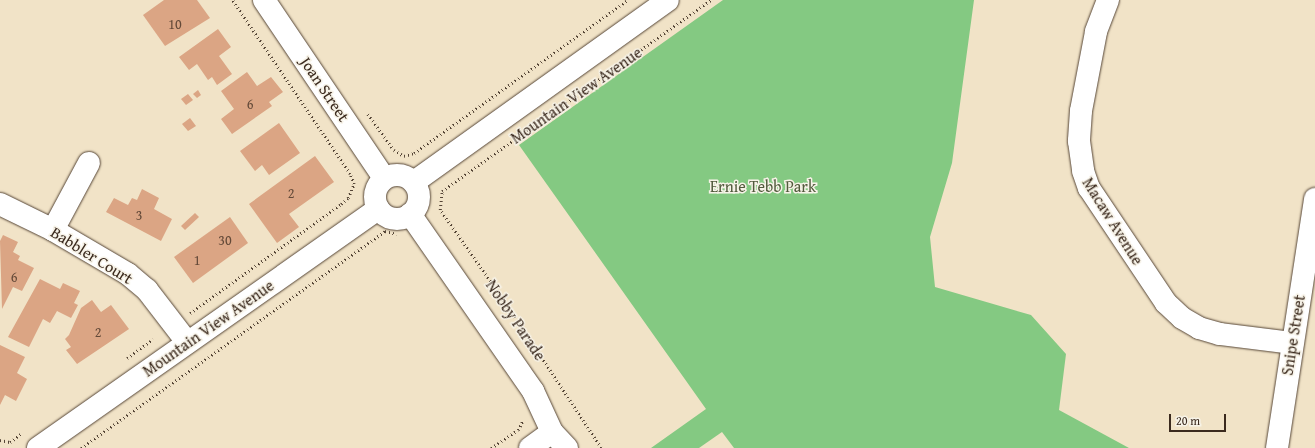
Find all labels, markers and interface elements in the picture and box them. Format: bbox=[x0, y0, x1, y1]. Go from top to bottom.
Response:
house number: 10 bbox=[168, 16, 182, 32]
street label: Mountain View Avenue bbox=[507, 42, 645, 148]
street label: Joan Street bbox=[296, 53, 354, 125]
house number: 6 bbox=[247, 96, 253, 112]
street label: Macaw Avenue bbox=[1079, 174, 1147, 268]
park label: Ernie Tebb Park bbox=[710, 176, 816, 196]
house number: 2 bbox=[288, 185, 294, 201]
house number: 3 bbox=[136, 207, 142, 223]
street label: Babbler Court bbox=[47, 222, 137, 288]
house number: 30 bbox=[218, 232, 232, 248]
house number: 1 bbox=[194, 252, 200, 268]
house number: 6 bbox=[11, 269, 17, 285]
street label: Mountain View Avenue bbox=[139, 275, 277, 381]
street label: Nobby Parade bbox=[482, 276, 550, 364]
street label: Snipe Street bbox=[1277, 293, 1309, 377]
house number: 2 bbox=[95, 324, 101, 340]
scale bar bbox=[1171, 406, 1228, 432]
text: 20 m bbox=[1176, 412, 1200, 429]

